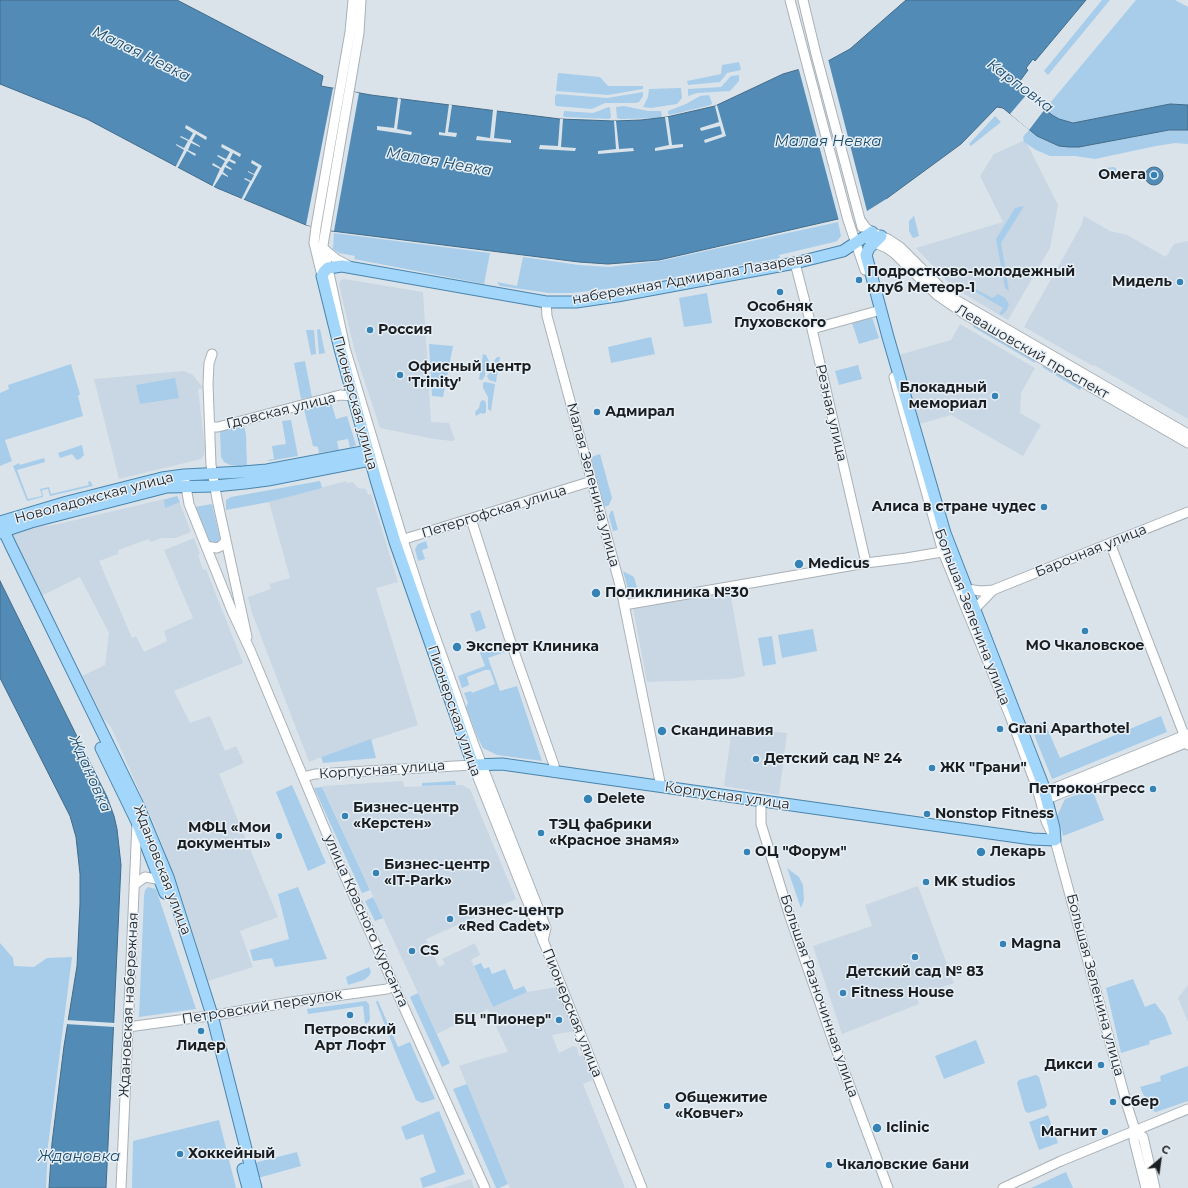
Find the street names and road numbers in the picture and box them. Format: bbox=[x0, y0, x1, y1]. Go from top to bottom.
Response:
street label: набережная Адмирала Лазарева bbox=[571, 250, 813, 308]
street label: Левашовский проспект bbox=[952, 301, 1112, 403]
street label: Пионерская улица bbox=[329, 334, 381, 472]
street label: Резная улица bbox=[812, 363, 850, 463]
street label: Гдовская улица bbox=[225, 389, 337, 433]
street label: Малая Зеленина улица bbox=[563, 401, 623, 569]
street label: Новоладожская улица bbox=[13, 469, 175, 527]
street label: Петергофская улица bbox=[420, 482, 568, 542]
street label: Барочная улица bbox=[1033, 521, 1149, 581]
street label: Большая Зеленина улица bbox=[931, 526, 1013, 708]
street label: Пионерская улица bbox=[424, 643, 484, 779]
street label: Корпусная улица bbox=[318, 757, 446, 783]
street label: Корпусная улица bbox=[663, 779, 791, 813]
street label: Ждановская улица bbox=[129, 803, 195, 937]
street label: улица Красного Курсанта bbox=[320, 832, 412, 1010]
street label: Большая Разночинная улица bbox=[776, 892, 862, 1100]
street label: Большая Зеленина улица bbox=[1063, 892, 1127, 1078]
street label: Ждановская набережная bbox=[116, 912, 142, 1098]
street label: Пионерская улица bbox=[538, 946, 606, 1080]
street label: Петровский переулок bbox=[181, 986, 343, 1028]

